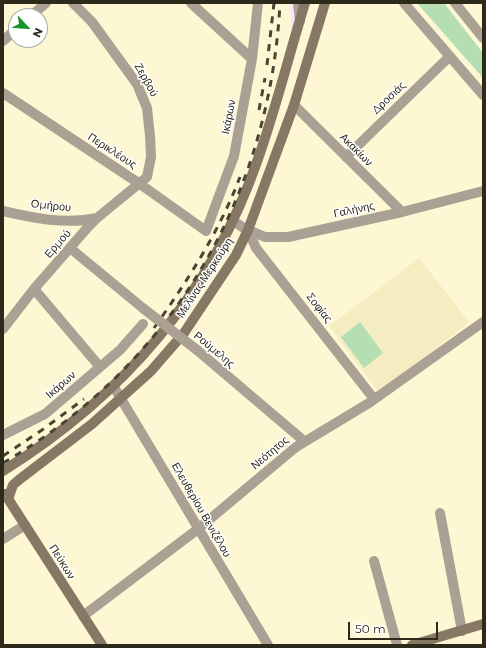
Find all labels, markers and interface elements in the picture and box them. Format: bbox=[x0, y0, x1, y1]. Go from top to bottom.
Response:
north arrow bbox=[8, 8, 48, 48]
text: N bbox=[30, 26, 46, 40]
street label: Ζερβού bbox=[131, 61, 161, 99]
street label: Δροσιάς bbox=[370, 79, 408, 117]
street label: Ικάρων bbox=[219, 98, 239, 136]
street label: Περικλέους bbox=[85, 130, 139, 172]
street label: Ακακίων bbox=[337, 131, 375, 169]
street label: Ομήρου bbox=[30, 197, 72, 215]
street label: Γαλήνης bbox=[332, 199, 376, 221]
street label: Ερμού bbox=[42, 227, 74, 261]
street label: Μελίνας Μερκούρη bbox=[174, 236, 236, 320]
street label: Σοφίας bbox=[303, 290, 335, 326]
street label: Ρούμελης bbox=[191, 329, 237, 371]
street label: Ικάρων bbox=[43, 368, 79, 402]
street label: Νεότητος bbox=[249, 434, 291, 472]
street label: Ελευθερίου Βενιζέλου bbox=[169, 460, 233, 560]
street label: Πεύκων bbox=[46, 542, 78, 582]
scale bar bbox=[350, 614, 440, 640]
text: 50 m bbox=[355, 621, 386, 636]

